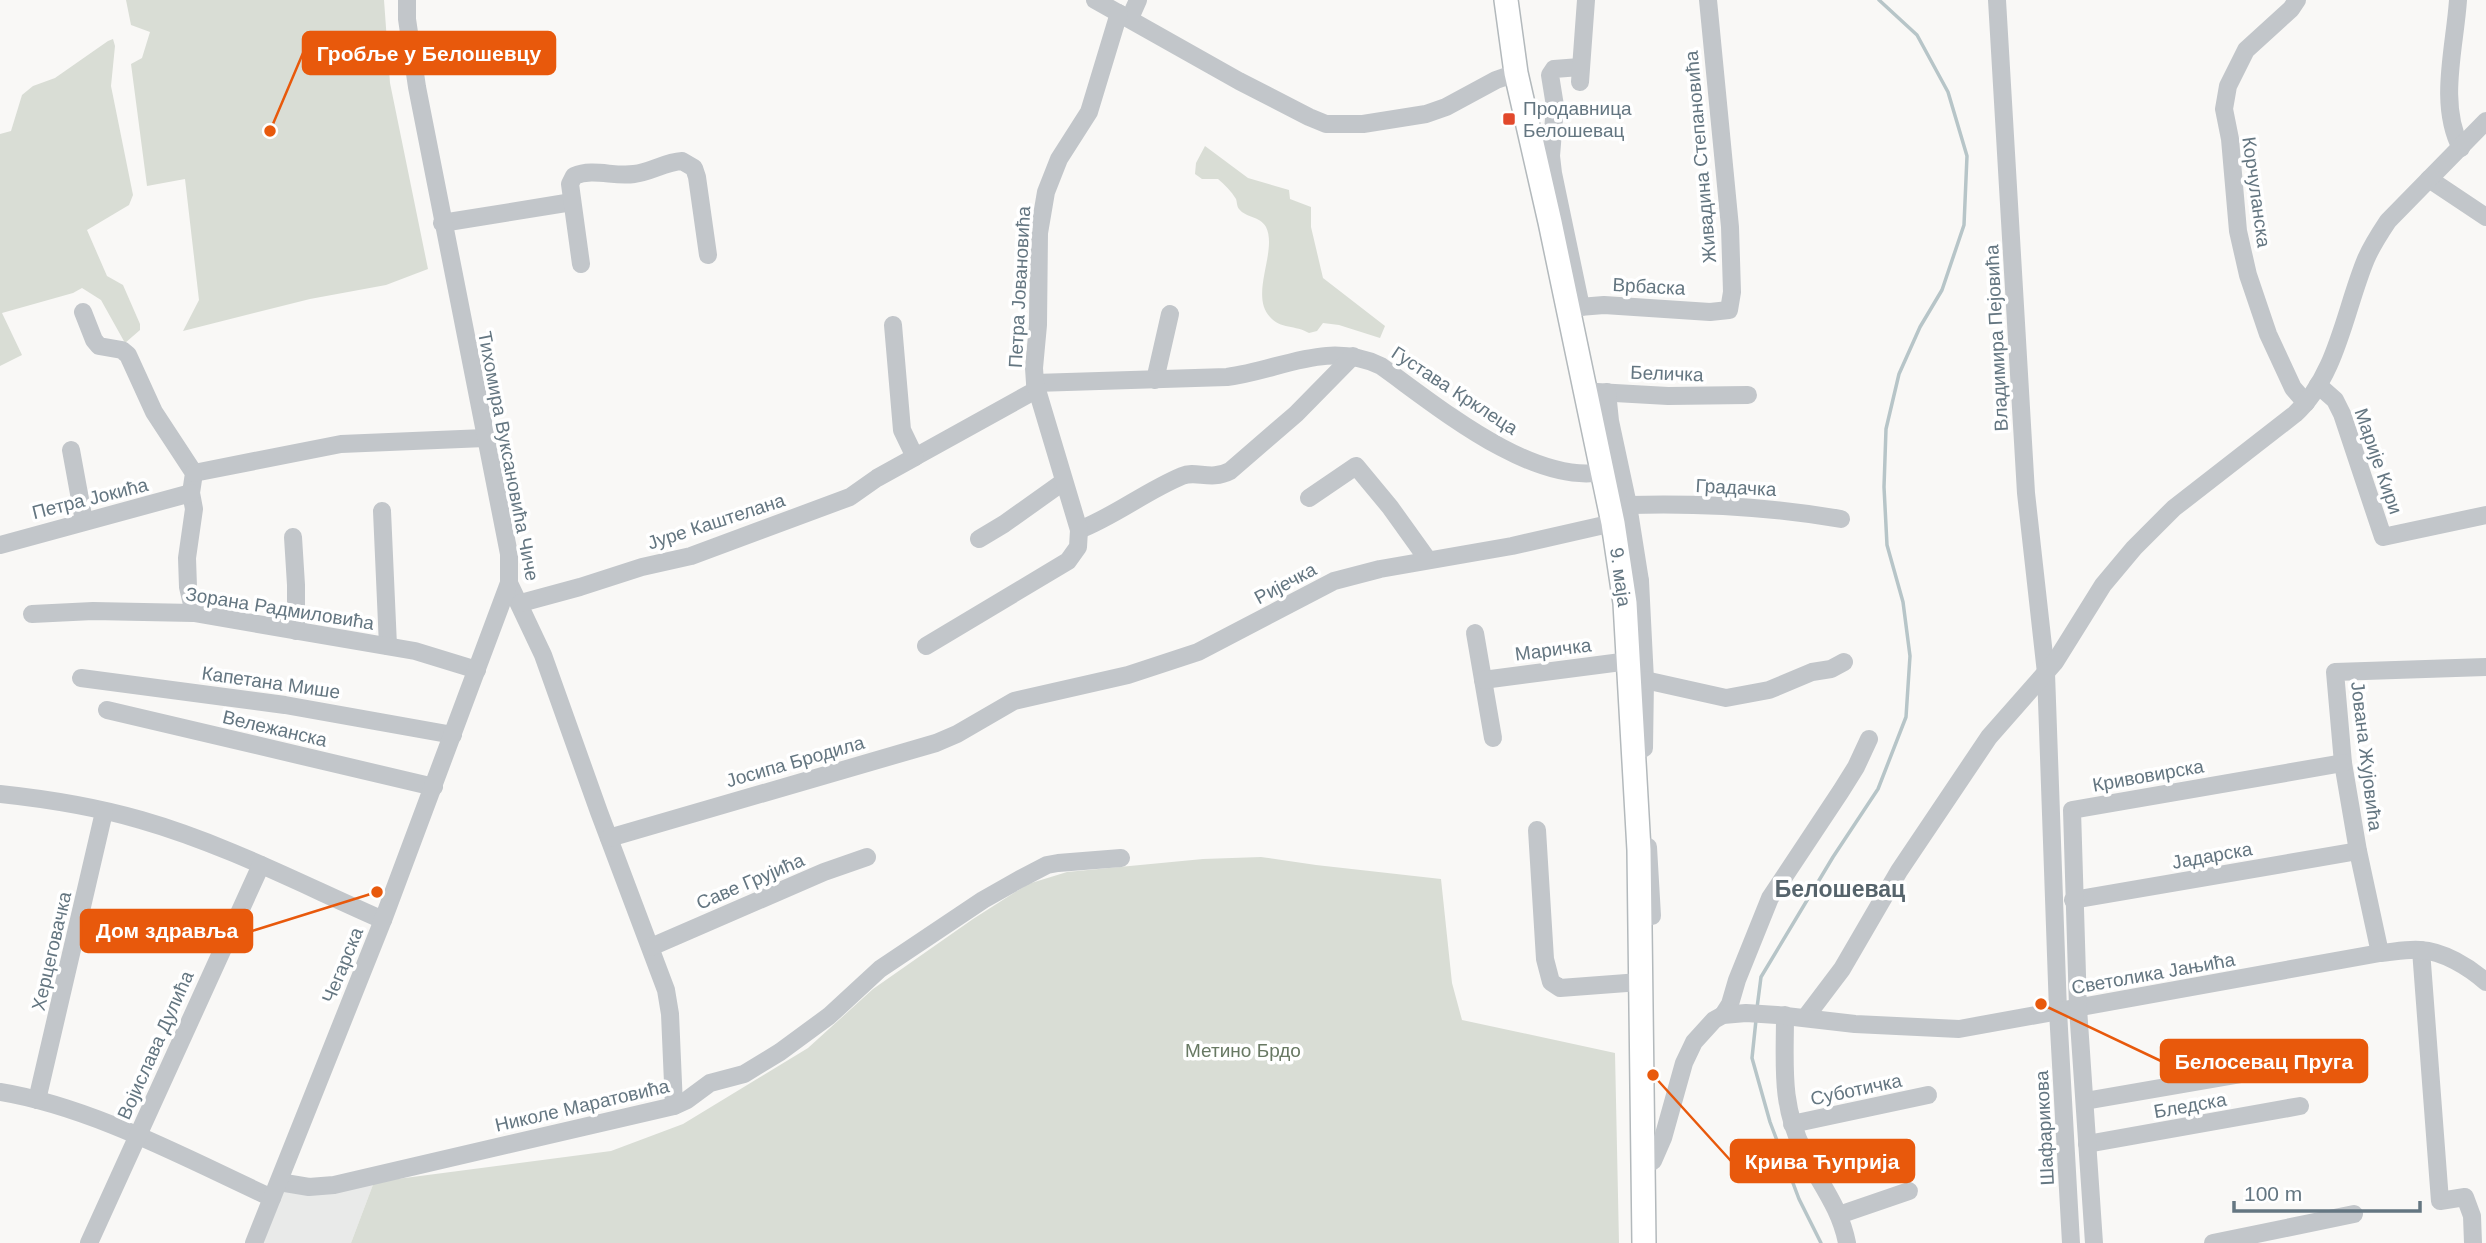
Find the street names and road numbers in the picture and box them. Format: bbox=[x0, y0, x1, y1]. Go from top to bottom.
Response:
street label: Живадина Степановића bbox=[1681, 49, 1720, 264]
street label: Корчуланска bbox=[2238, 135, 2275, 249]
street label: Петра Јовановића bbox=[1005, 205, 1034, 369]
street label: Владимира Пејовића bbox=[1981, 244, 2012, 432]
street label: Врбаска bbox=[1612, 274, 1686, 299]
street label: Тихомира Вуксановића Чиче bbox=[474, 330, 543, 583]
street label: Густава Крклеца bbox=[1388, 342, 1522, 439]
street label: Беличка bbox=[1630, 362, 1704, 385]
street label: Марије Кири bbox=[2351, 405, 2406, 517]
street label: Петра Јокића bbox=[30, 474, 151, 523]
street label: Градачка bbox=[1695, 475, 1777, 500]
street label: Јуре Каштелана bbox=[645, 489, 788, 554]
street label: 9. маја bbox=[1606, 546, 1635, 608]
street label: Ријечка bbox=[1251, 558, 1320, 608]
street label: Зорана Радмиловића bbox=[184, 583, 376, 634]
street label: Маричка bbox=[1514, 634, 1593, 665]
street label: Капетана Мише bbox=[200, 662, 341, 703]
street label: Јована Жујовића bbox=[2347, 680, 2386, 832]
street label: Вележанска bbox=[221, 706, 330, 751]
street label: Јосипа Бродила bbox=[724, 732, 867, 791]
street label: Кривовирска bbox=[2091, 755, 2206, 796]
street label: Јадарска bbox=[2170, 838, 2254, 873]
street label: Саве Грујића bbox=[693, 849, 808, 914]
street label: Херцеговачка bbox=[28, 889, 75, 1013]
street label: Чегарска bbox=[318, 924, 367, 1006]
street label: Светолика Јањића bbox=[2070, 949, 2237, 998]
street label: Војислава Дулића bbox=[113, 967, 198, 1123]
street label: Суботичка bbox=[1808, 1069, 1904, 1109]
street label: Шафарикова bbox=[2031, 1070, 2058, 1186]
street label: Николе Маратовића bbox=[493, 1075, 672, 1136]
street label: Бледска bbox=[2152, 1089, 2228, 1122]

